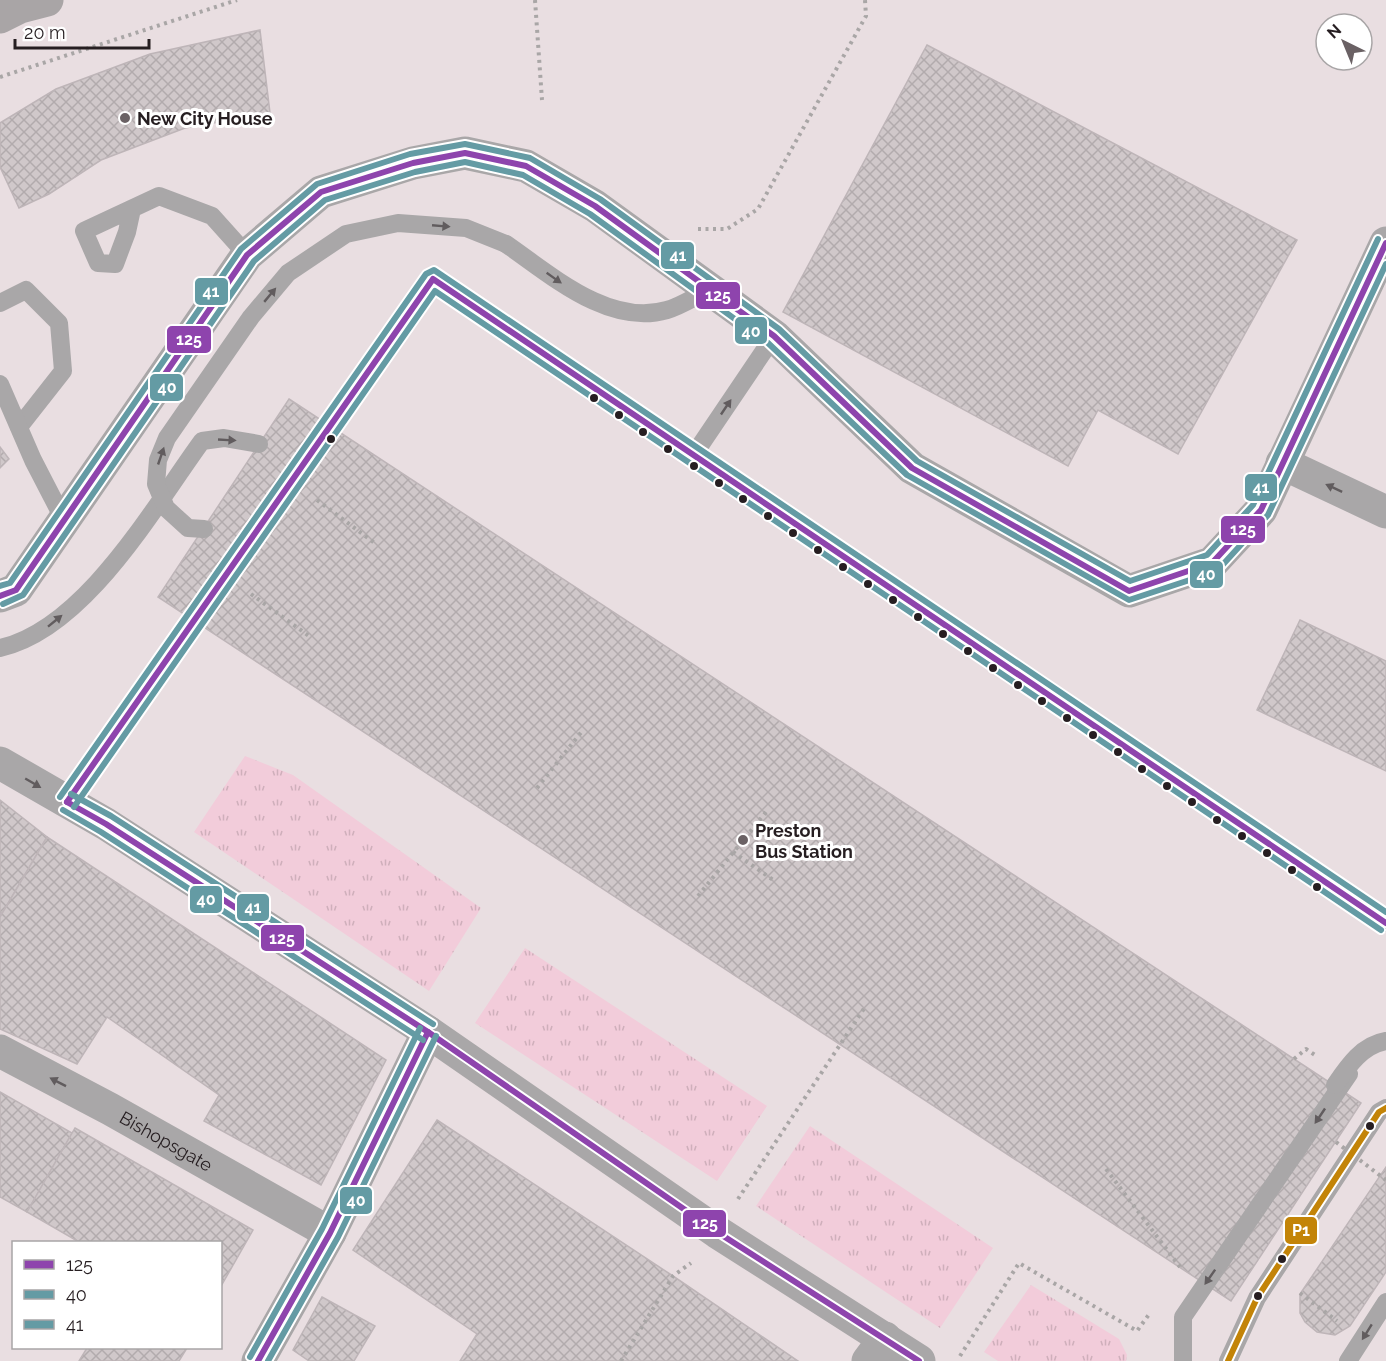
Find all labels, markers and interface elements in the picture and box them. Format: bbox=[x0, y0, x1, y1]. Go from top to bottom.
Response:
scale bar bbox=[15, 12, 148, 50]
north arrow bbox=[1314, 12, 1374, 72]
text: N bbox=[1323, 20, 1345, 43]
text: 20 m bbox=[24, 22, 66, 43]
place label: New City House bbox=[137, 108, 273, 129]
marker: New City House bbox=[118, 111, 132, 125]
one-way arrow bbox=[432, 221, 451, 231]
line badge: 41 bbox=[660, 241, 695, 270]
text: 41 bbox=[669, 246, 687, 265]
one-way arrow bbox=[546, 272, 562, 284]
line badge: 41 bbox=[194, 277, 229, 306]
line badge: 125 bbox=[695, 281, 741, 310]
text: 41 bbox=[202, 282, 220, 301]
text: 125 bbox=[705, 286, 731, 305]
one-way arrow bbox=[263, 288, 276, 303]
line badge: 40 bbox=[734, 316, 768, 345]
text: 40 bbox=[742, 322, 761, 341]
line badge: 125 bbox=[166, 325, 212, 354]
text: 125 bbox=[176, 330, 202, 349]
line badge: 40 bbox=[149, 373, 184, 402]
text: 40 bbox=[158, 378, 177, 397]
unlabelled marker bbox=[588, 392, 600, 404]
one-way arrow bbox=[720, 400, 732, 416]
unlabelled marker bbox=[613, 409, 625, 421]
unlabelled marker bbox=[637, 426, 649, 438]
unlabelled marker bbox=[325, 433, 337, 445]
one-way arrow bbox=[217, 435, 236, 444]
unlabelled marker bbox=[662, 443, 674, 455]
one-way arrow bbox=[156, 446, 166, 464]
unlabelled marker bbox=[688, 460, 700, 472]
line badge: 41 bbox=[1244, 473, 1278, 502]
unlabelled marker bbox=[713, 477, 725, 489]
text: 41 bbox=[1252, 478, 1270, 497]
one-way arrow bbox=[1325, 483, 1342, 492]
unlabelled marker bbox=[737, 493, 749, 505]
unlabelled marker bbox=[762, 510, 774, 522]
line badge: 125 bbox=[1220, 515, 1266, 544]
text: 125 bbox=[1230, 520, 1256, 539]
unlabelled marker bbox=[787, 527, 799, 539]
unlabelled marker bbox=[812, 544, 824, 556]
line badge: 40 bbox=[1189, 560, 1224, 589]
unlabelled marker bbox=[837, 561, 849, 573]
text: 40 bbox=[1197, 565, 1216, 584]
unlabelled marker bbox=[862, 578, 874, 590]
unlabelled marker bbox=[887, 594, 899, 606]
unlabelled marker bbox=[912, 611, 924, 623]
one-way arrow bbox=[47, 615, 62, 628]
unlabelled marker bbox=[937, 628, 949, 640]
unlabelled marker bbox=[962, 645, 974, 657]
unlabelled marker bbox=[987, 662, 999, 674]
unlabelled marker bbox=[1012, 679, 1024, 691]
unlabelled marker bbox=[1036, 695, 1048, 707]
unlabelled marker bbox=[1061, 712, 1073, 724]
unlabelled marker bbox=[1087, 729, 1099, 741]
unlabelled marker bbox=[1112, 746, 1124, 758]
unlabelled marker bbox=[1136, 763, 1148, 775]
one-way arrow bbox=[25, 778, 42, 788]
unlabelled marker bbox=[1161, 780, 1173, 792]
unlabelled marker bbox=[1186, 796, 1198, 808]
unlabelled marker bbox=[1211, 814, 1223, 826]
place label: Preston Bus Station bbox=[755, 820, 853, 862]
unlabelled marker bbox=[1236, 830, 1248, 842]
marker: Preston Bus Station bbox=[736, 833, 750, 847]
unlabelled marker bbox=[1261, 847, 1273, 859]
unlabelled marker bbox=[1286, 864, 1298, 876]
unlabelled marker bbox=[1311, 881, 1323, 893]
line badge: 40 bbox=[189, 885, 223, 914]
text: 40 bbox=[197, 890, 216, 909]
line badge: 41 bbox=[236, 893, 270, 922]
text: 41 bbox=[244, 898, 262, 917]
line badge: 125 bbox=[260, 924, 305, 952]
text: 125 bbox=[269, 929, 295, 948]
one-way arrow bbox=[50, 1077, 67, 1087]
street label: Bishopsgate bbox=[116, 1106, 217, 1175]
one-way arrow bbox=[1314, 1107, 1326, 1123]
unlabelled marker bbox=[1364, 1120, 1376, 1132]
line badge: 40 bbox=[339, 1186, 373, 1215]
text: 40 bbox=[347, 1191, 366, 1210]
line badge: 125 bbox=[682, 1209, 727, 1238]
text: 125 bbox=[692, 1214, 718, 1233]
line badge: P1 bbox=[1284, 1216, 1318, 1245]
text: P1 bbox=[1292, 1221, 1310, 1240]
legend bbox=[12, 1241, 222, 1349]
unlabelled marker bbox=[1276, 1253, 1288, 1265]
text: 125 bbox=[66, 1254, 93, 1275]
one-way arrow bbox=[1205, 1269, 1216, 1285]
text: 40 bbox=[66, 1284, 87, 1305]
unlabelled marker bbox=[1252, 1290, 1264, 1302]
text: 41 bbox=[66, 1314, 84, 1335]
one-way arrow bbox=[1362, 1324, 1373, 1340]

